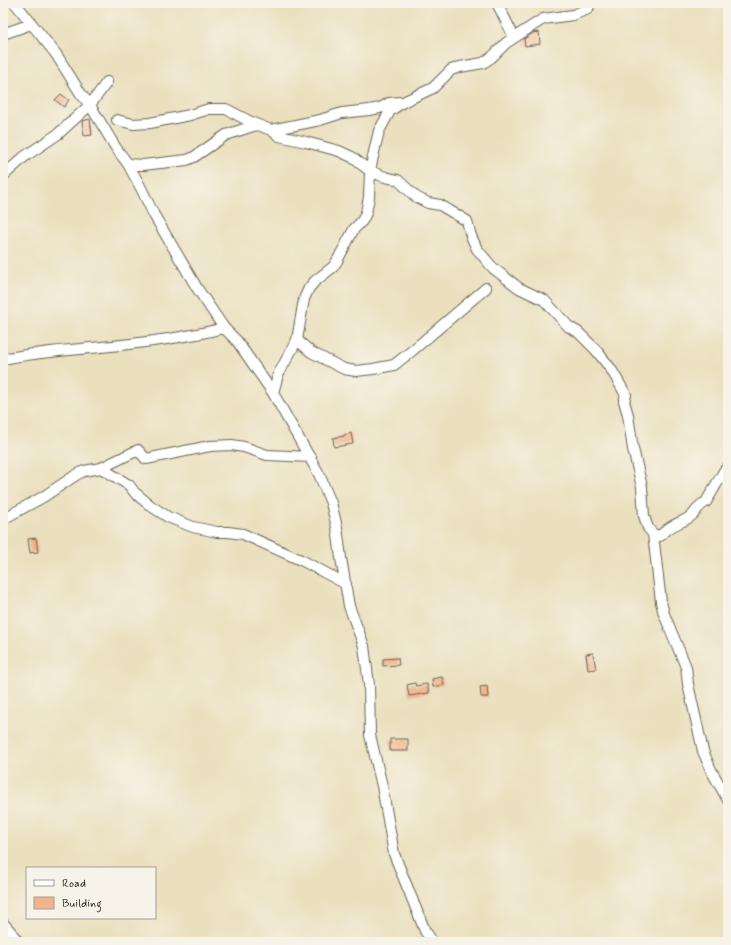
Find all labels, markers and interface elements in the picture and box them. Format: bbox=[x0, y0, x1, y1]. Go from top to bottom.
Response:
legend bbox=[26, 867, 156, 919]
text: Road bbox=[62, 876, 86, 892]
text: Building bbox=[62, 896, 102, 913]

